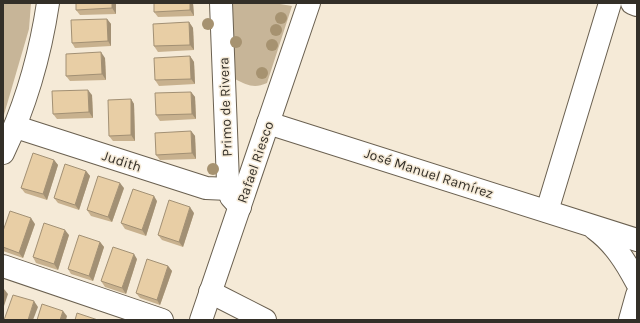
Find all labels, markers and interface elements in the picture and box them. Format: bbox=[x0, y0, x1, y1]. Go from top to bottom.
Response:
street label: Primo de Rivera bbox=[215, 57, 236, 157]
street label: Rafael Riesco bbox=[234, 119, 277, 205]
street label: José Manuel Ramírez bbox=[362, 145, 495, 202]
street label: Judith bbox=[100, 147, 144, 176]

